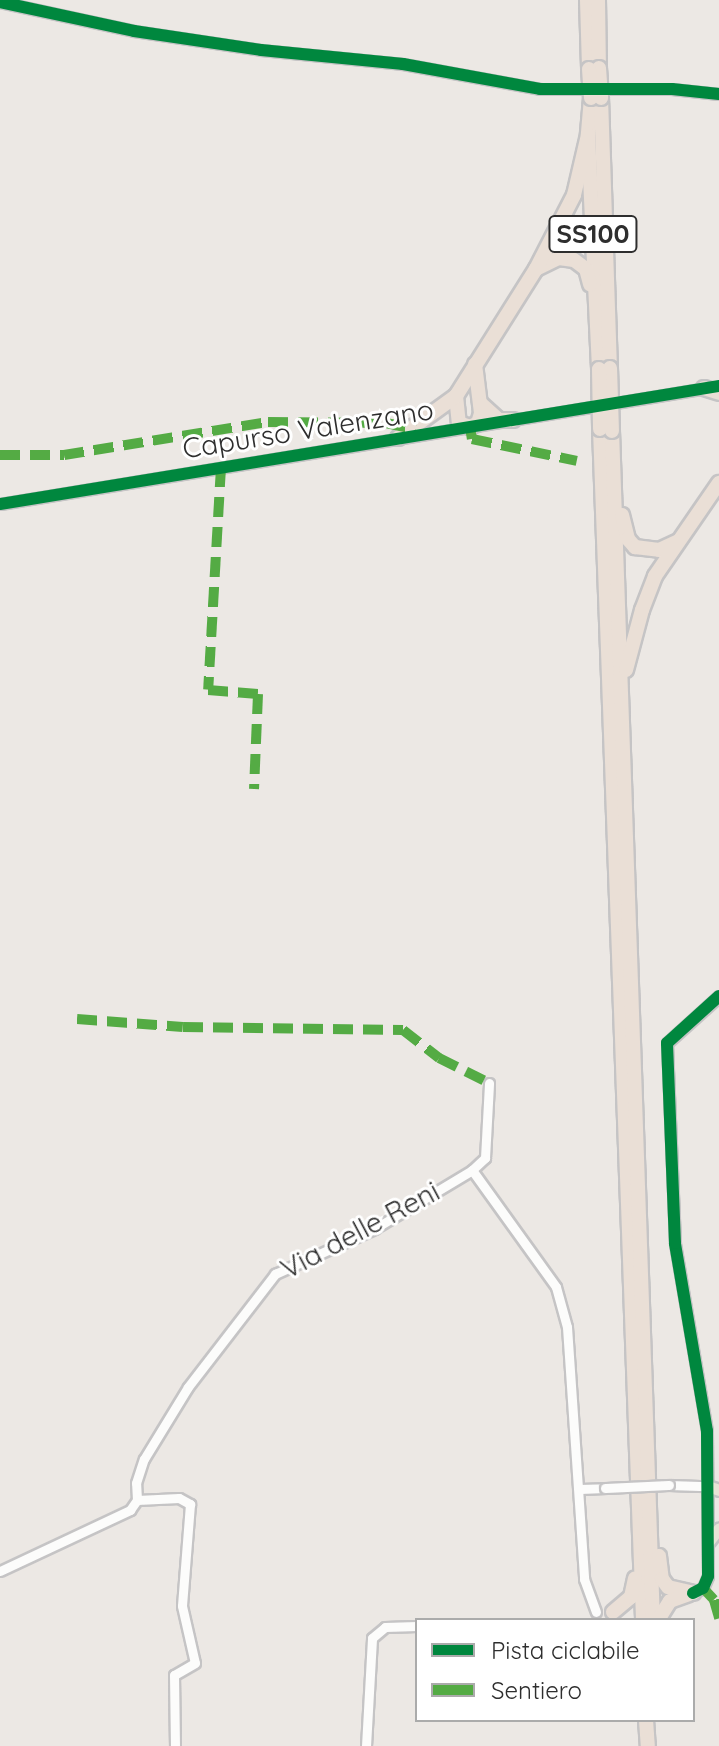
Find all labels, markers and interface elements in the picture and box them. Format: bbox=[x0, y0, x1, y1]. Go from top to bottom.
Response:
road number: SS100 bbox=[547, 212, 639, 256]
street label: Capurso Valenzano bbox=[180, 393, 436, 465]
street label: Via delle Reni bbox=[275, 1174, 445, 1286]
legend bbox=[415, 1618, 695, 1722]
text: Pista ciclabile bbox=[491, 1635, 640, 1665]
text: Sentiero bbox=[491, 1675, 582, 1705]

